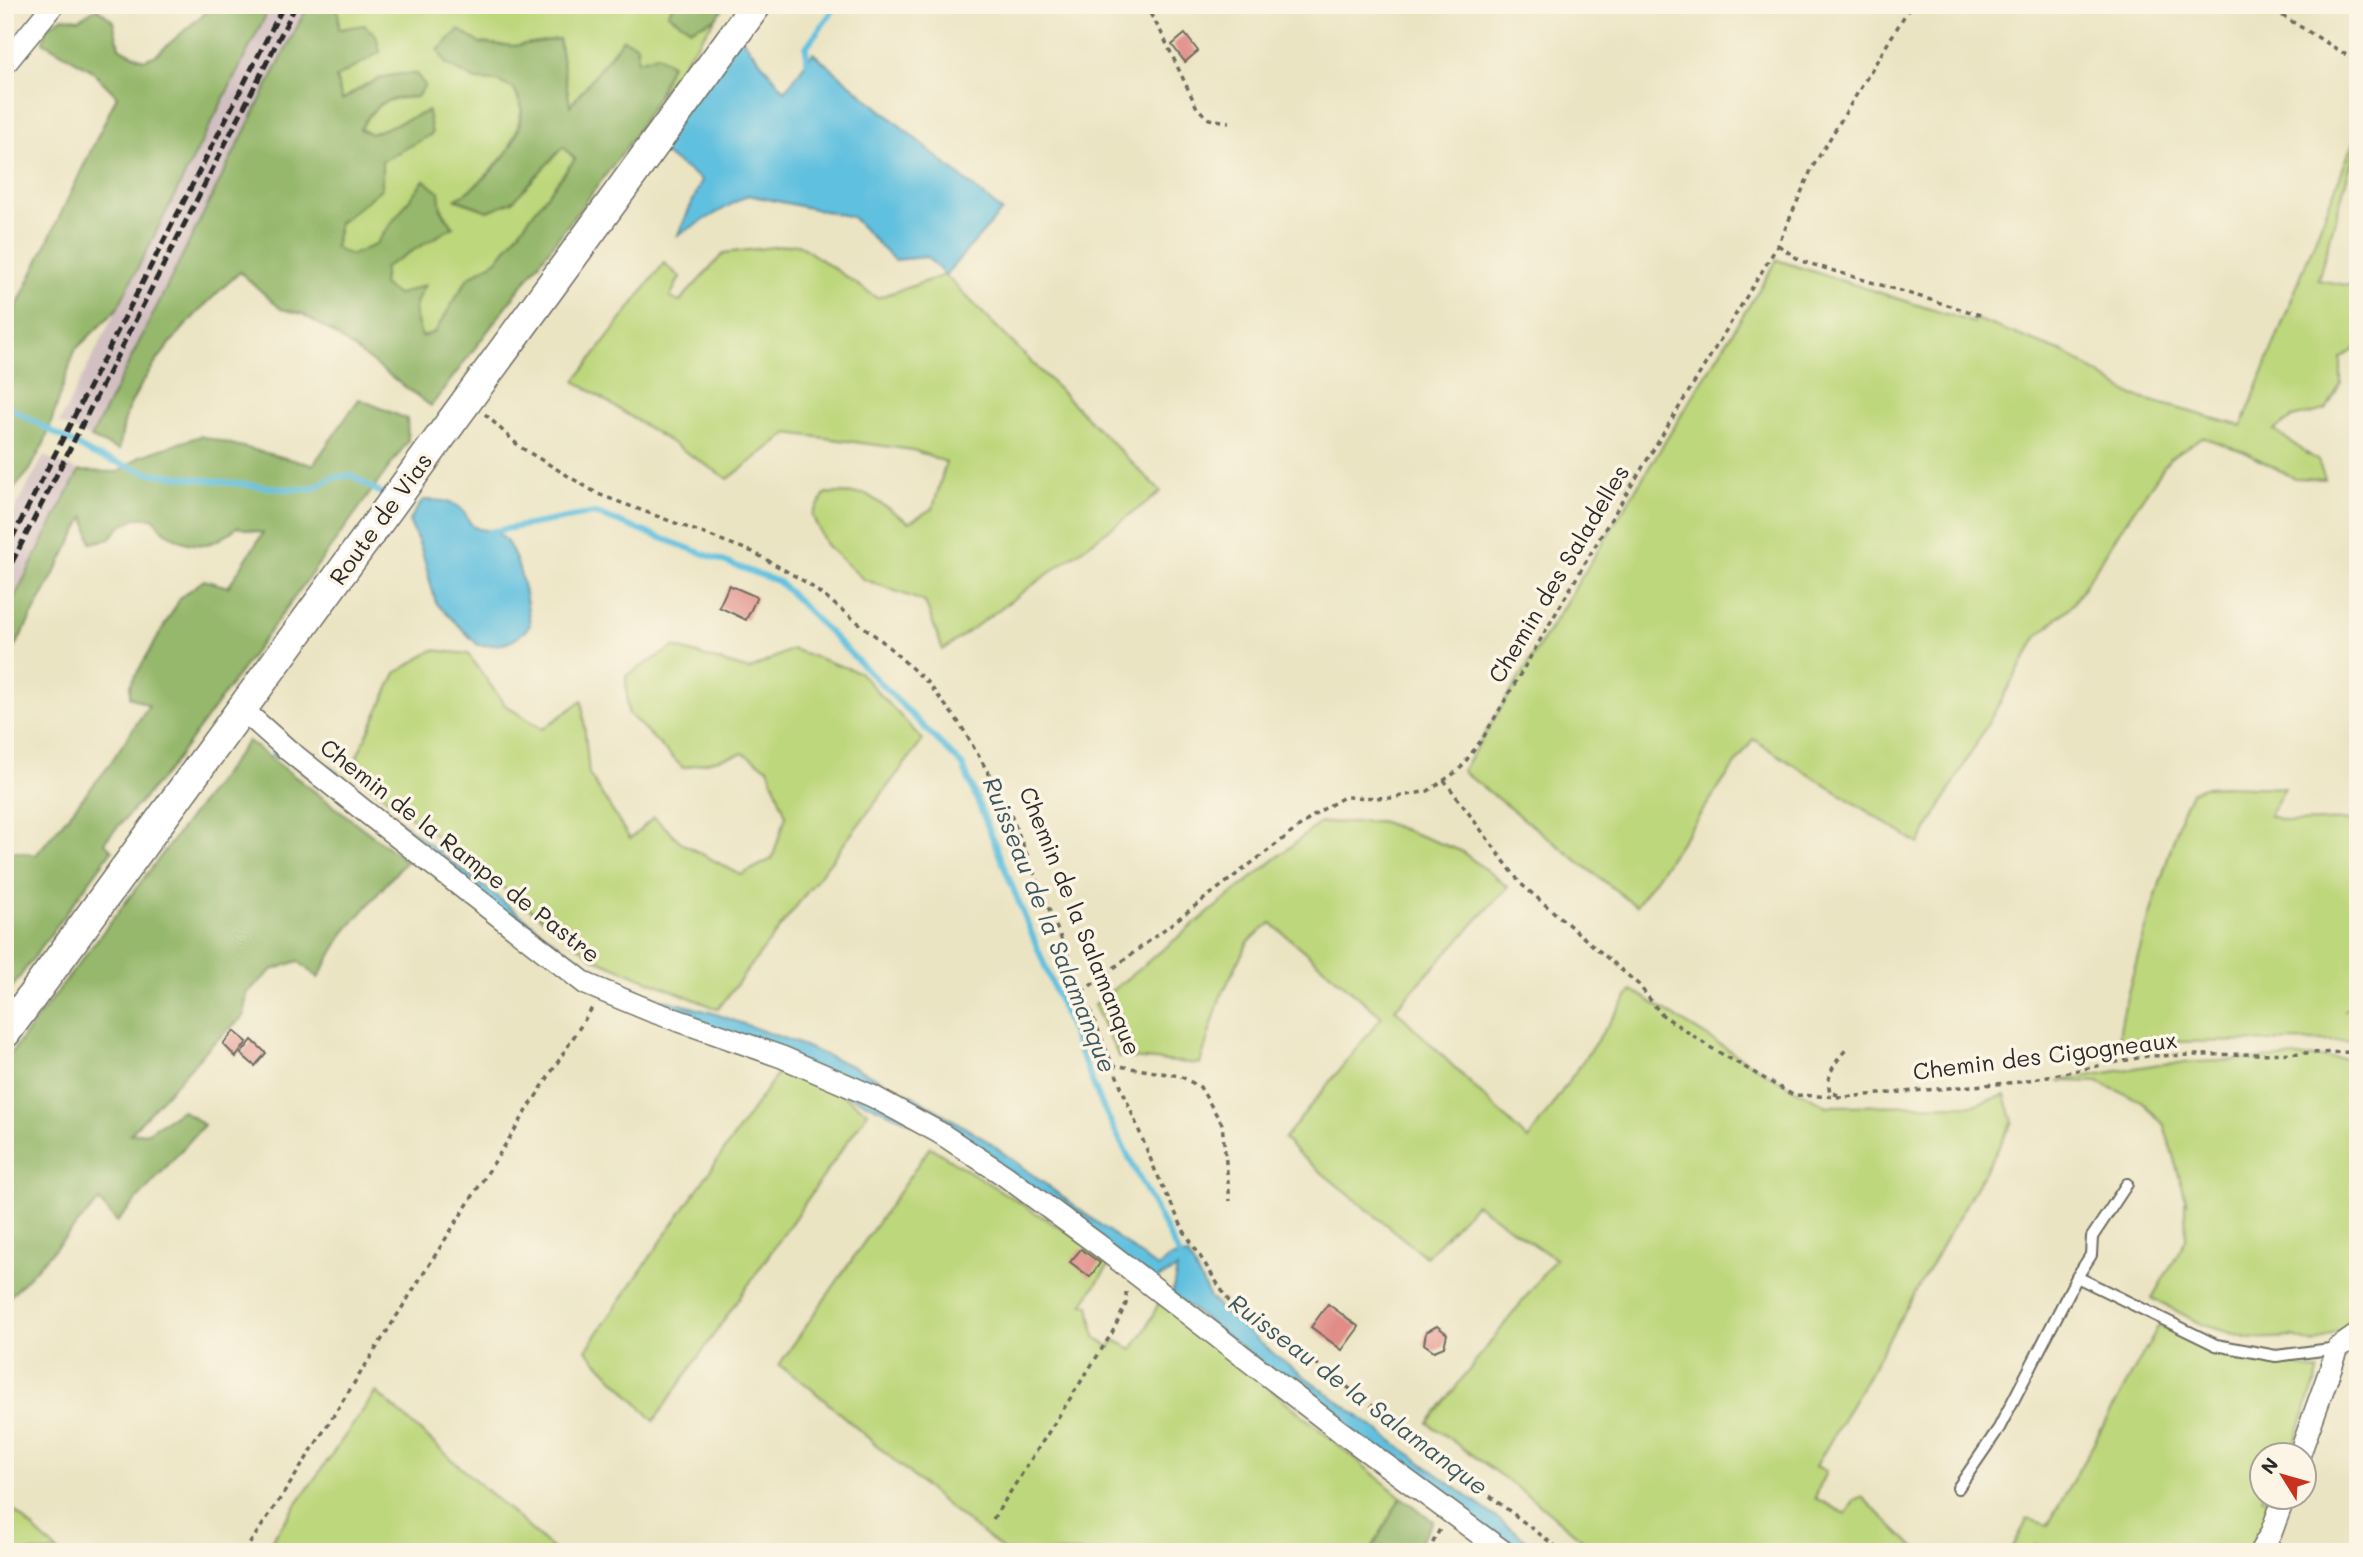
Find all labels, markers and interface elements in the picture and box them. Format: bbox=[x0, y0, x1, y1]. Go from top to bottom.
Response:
street label: Route de Vias bbox=[322, 446, 438, 590]
street label: Chemin des Saladelles bbox=[1481, 459, 1635, 688]
street label: Chemin de la Rampe de Pastre bbox=[314, 731, 607, 969]
water label: Ruisseau de la Salamanque bbox=[977, 772, 1124, 1077]
street label: Chemin de la Salamanque bbox=[1013, 782, 1149, 1059]
street label: Chemin des Cigogneaux bbox=[1911, 1024, 2179, 1086]
water label: Ruisseau de la Salamanque bbox=[1223, 1286, 1495, 1501]
north arrow bbox=[2248, 1442, 2318, 1512]
text: N bbox=[2255, 1452, 2283, 1479]

